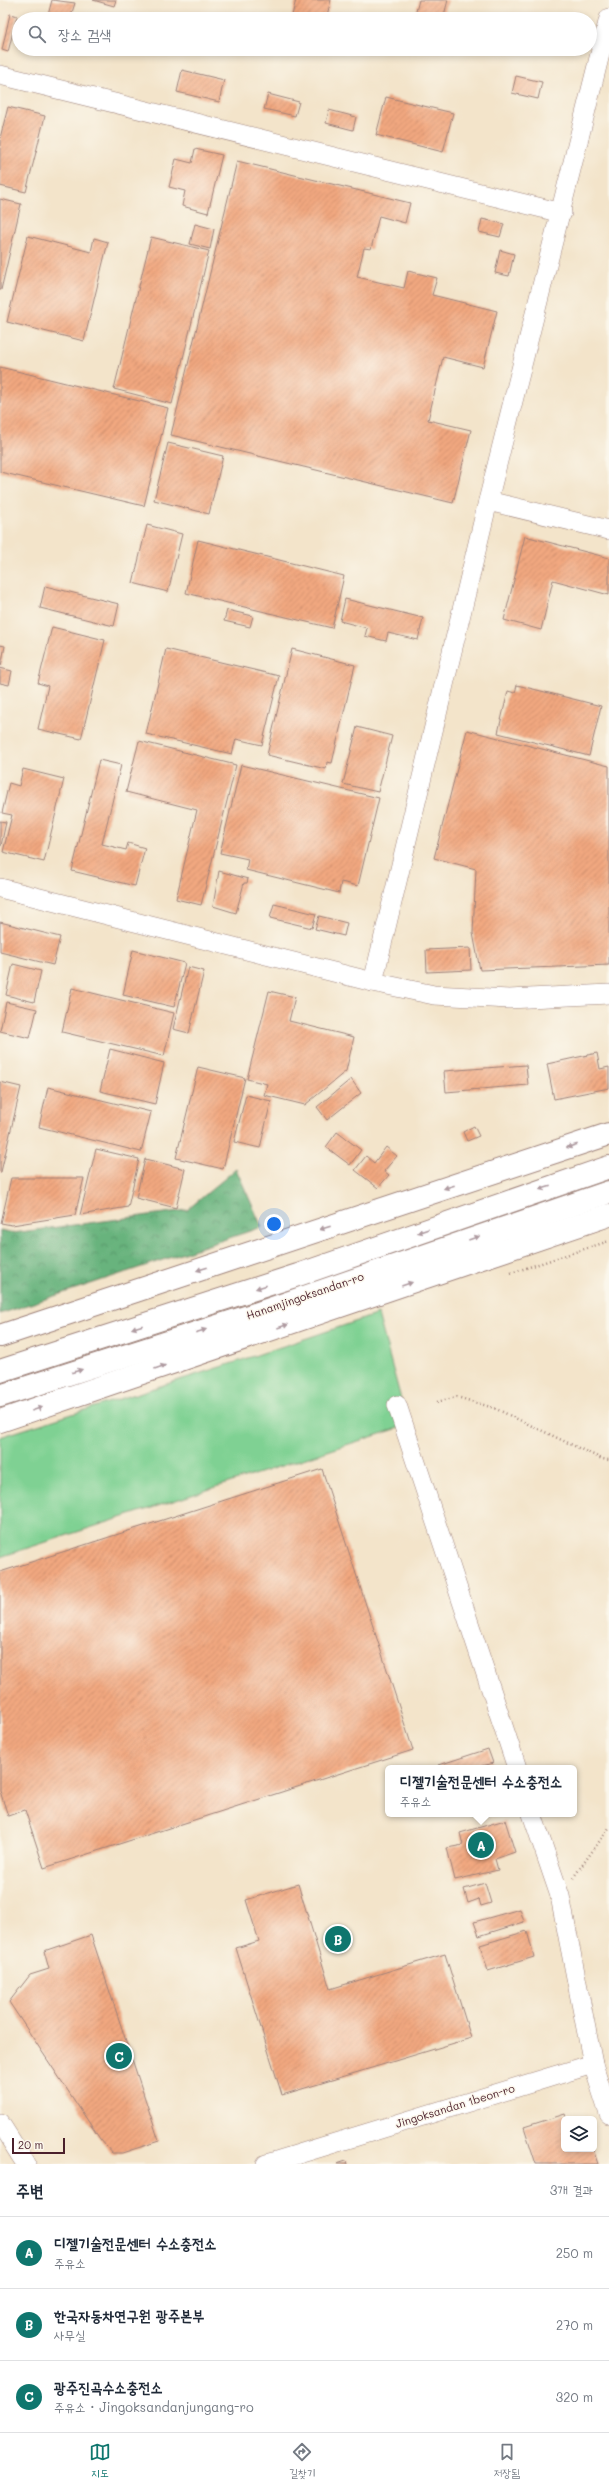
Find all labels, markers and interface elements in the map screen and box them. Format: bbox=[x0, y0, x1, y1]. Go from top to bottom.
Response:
search box bbox=[12, 12, 597, 56]
icon: search bbox=[26, 23, 48, 45]
text: 장소 검색 bbox=[58, 24, 111, 44]
one-way arrow bbox=[566, 1143, 578, 1149]
one-way arrow bbox=[442, 1184, 454, 1190]
one-way arrow bbox=[539, 1185, 551, 1191]
your location bbox=[264, 1214, 284, 1234]
one-way arrow bbox=[319, 1225, 331, 1231]
one-way arrow bbox=[416, 1228, 428, 1234]
one-way arrow bbox=[469, 1235, 481, 1241]
one-way arrow bbox=[196, 1266, 208, 1272]
street label: Hanamjingoksandan-ro bbox=[244, 1268, 366, 1323]
one-way arrow bbox=[401, 1281, 413, 1287]
one-way arrow bbox=[254, 1284, 266, 1290]
one-way arrow bbox=[278, 1323, 290, 1329]
one-way arrow bbox=[130, 1324, 142, 1330]
one-way arrow bbox=[195, 1328, 207, 1334]
one-way arrow bbox=[155, 1364, 167, 1370]
one-way arrow bbox=[71, 1368, 83, 1374]
one-way arrow bbox=[31, 1406, 43, 1412]
popup bbox=[385, 1765, 577, 1817]
text: 디젤기술전문센터 수소충전소 bbox=[400, 1771, 562, 1791]
text: 주유소 bbox=[400, 1792, 431, 1809]
pin: A bbox=[468, 1830, 494, 1860]
pin: B bbox=[325, 1924, 351, 1954]
pin: C bbox=[106, 2041, 132, 2071]
street label: Jingoksandan 1beon-ro bbox=[393, 2080, 517, 2131]
map controls bbox=[561, 2116, 597, 2152]
button: layers bbox=[561, 2116, 597, 2152]
scale bar bbox=[12, 2136, 65, 2155]
text: 20 m bbox=[18, 2137, 43, 2152]
text: 주변 bbox=[16, 2179, 43, 2201]
text: 3개 결과 bbox=[550, 2181, 593, 2198]
text: 디젤기술전문센터 수소충전소 bbox=[54, 2233, 216, 2253]
text: A bbox=[24, 2244, 34, 2261]
text: 250 m bbox=[556, 2244, 593, 2261]
text: 주유소 bbox=[54, 2254, 85, 2271]
text: 한국자동차연구원 광주본부 bbox=[54, 2305, 204, 2325]
text: B bbox=[25, 2316, 33, 2333]
text: 270 m bbox=[556, 2316, 593, 2333]
text: 사무실 bbox=[54, 2326, 85, 2343]
text: 광주진곡수소충전소 bbox=[54, 2377, 163, 2397]
text: C bbox=[24, 2388, 34, 2405]
text: 320 m bbox=[556, 2388, 593, 2405]
text: 주유소 · Jingoksandanjungang-ro bbox=[54, 2398, 254, 2415]
tab: 지도 bbox=[89, 2441, 111, 2481]
tab: 길찾기 bbox=[289, 2441, 315, 2481]
tab: 저장됨 bbox=[493, 2441, 520, 2481]

